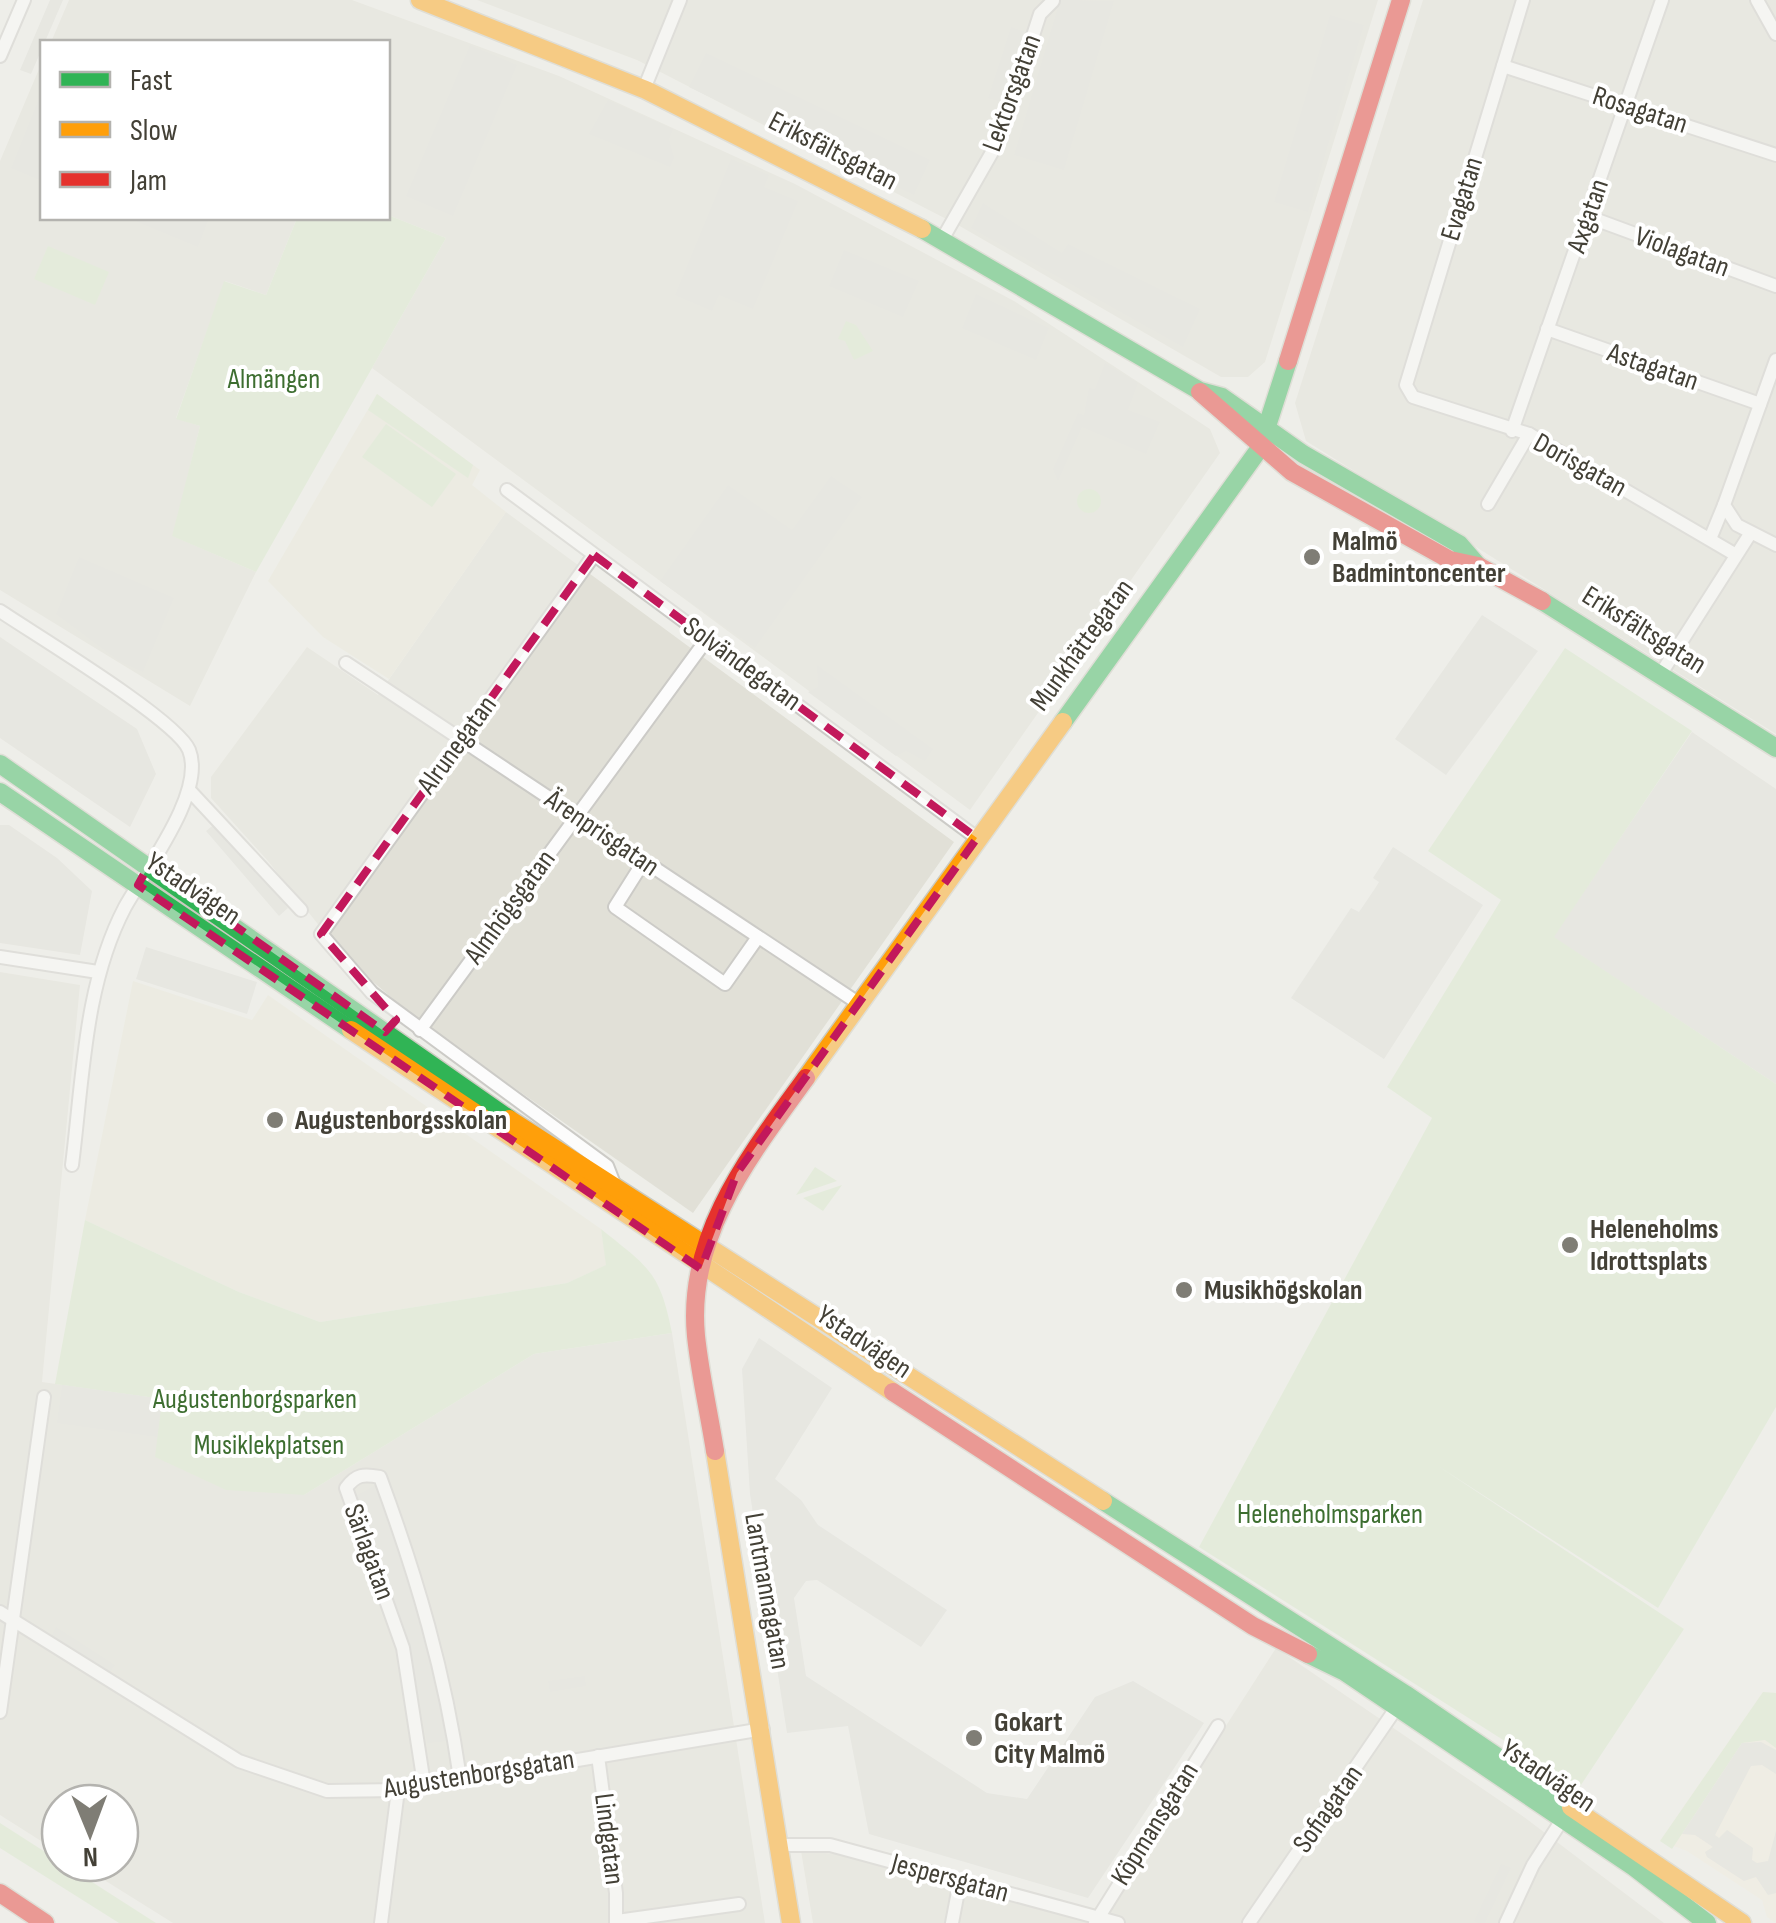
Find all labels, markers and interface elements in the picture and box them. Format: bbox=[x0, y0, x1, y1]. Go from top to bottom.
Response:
street label: Lektorsgatan bbox=[976, 30, 1048, 156]
legend bbox=[40, 40, 390, 220]
text: Fast bbox=[130, 63, 172, 99]
street label: Rosagatan bbox=[1588, 79, 1692, 141]
street label: Eriksfältsgatan bbox=[763, 105, 903, 197]
text: Slow bbox=[130, 113, 178, 149]
street label: Evagatan bbox=[1434, 153, 1490, 245]
text: Jam bbox=[129, 163, 167, 199]
street label: Axgatan bbox=[1560, 175, 1616, 258]
street label: Violagatan bbox=[1630, 220, 1734, 284]
street label: Astagatan bbox=[1602, 336, 1703, 398]
park label: Almängen bbox=[227, 363, 320, 396]
street label: Dorisgatan bbox=[1528, 426, 1632, 504]
place label: Malmö Badmintoncenter bbox=[1332, 525, 1506, 590]
marker: Malmö Badmintoncenter bbox=[1301, 546, 1323, 568]
street label: Munkhättegatan bbox=[1023, 573, 1141, 717]
street label: Eriksfältsgatan bbox=[1576, 579, 1712, 681]
street label: Solvändegatan bbox=[677, 610, 807, 718]
street label: Alrunegatan bbox=[410, 689, 504, 801]
street label: Ärenprisgatan bbox=[538, 782, 665, 883]
street label: Almhögsgatan bbox=[457, 844, 562, 971]
street label: Ystadvägen bbox=[139, 845, 247, 933]
place label: Augustenborgsskolan bbox=[294, 1104, 507, 1137]
marker: Augustenborgsskolan bbox=[264, 1109, 286, 1131]
place label: Heleneholms Idrottsplats bbox=[1590, 1213, 1719, 1278]
marker: Heleneholms Idrottsplats bbox=[1559, 1234, 1581, 1256]
place label: Musikhögskolan bbox=[1204, 1274, 1362, 1307]
marker: Musikhögskolan bbox=[1173, 1279, 1195, 1301]
street label: Ystadvägen bbox=[810, 1298, 918, 1386]
park label: Augustenborgsparken bbox=[152, 1383, 357, 1416]
park label: Musiklekplatsen bbox=[194, 1429, 344, 1462]
park label: Heleneholmsparken bbox=[1237, 1498, 1423, 1531]
street label: Särlagatan bbox=[336, 1500, 402, 1604]
street label: Lantmannagatan bbox=[737, 1510, 797, 1672]
place label: Gokart City Malmö bbox=[994, 1706, 1105, 1771]
marker: Gokart City Malmö bbox=[963, 1727, 985, 1749]
street label: Ystadvägen bbox=[1494, 1732, 1602, 1820]
street label: Augustenborgsgatan bbox=[380, 1743, 577, 1806]
street label: Köpmansgatan bbox=[1104, 1756, 1206, 1892]
street label: Sofiagatan bbox=[1286, 1759, 1370, 1859]
north arrow bbox=[40, 1783, 140, 1883]
street label: Lindgatan bbox=[587, 1791, 631, 1887]
text: N bbox=[83, 1840, 98, 1873]
street label: Jespersgatan bbox=[887, 1846, 1012, 1909]

